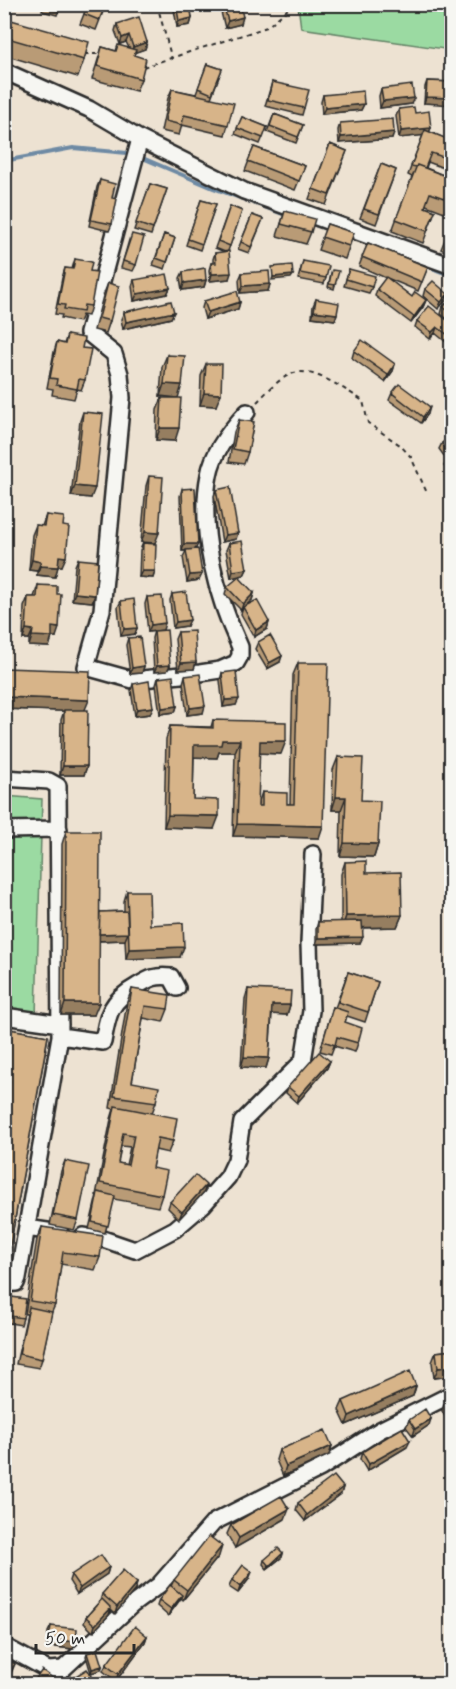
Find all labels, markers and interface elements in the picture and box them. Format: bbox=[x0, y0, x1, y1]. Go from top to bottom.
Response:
scale bar bbox=[36, 1617, 134, 1655]
text: 50 m bbox=[45, 1627, 85, 1651]

